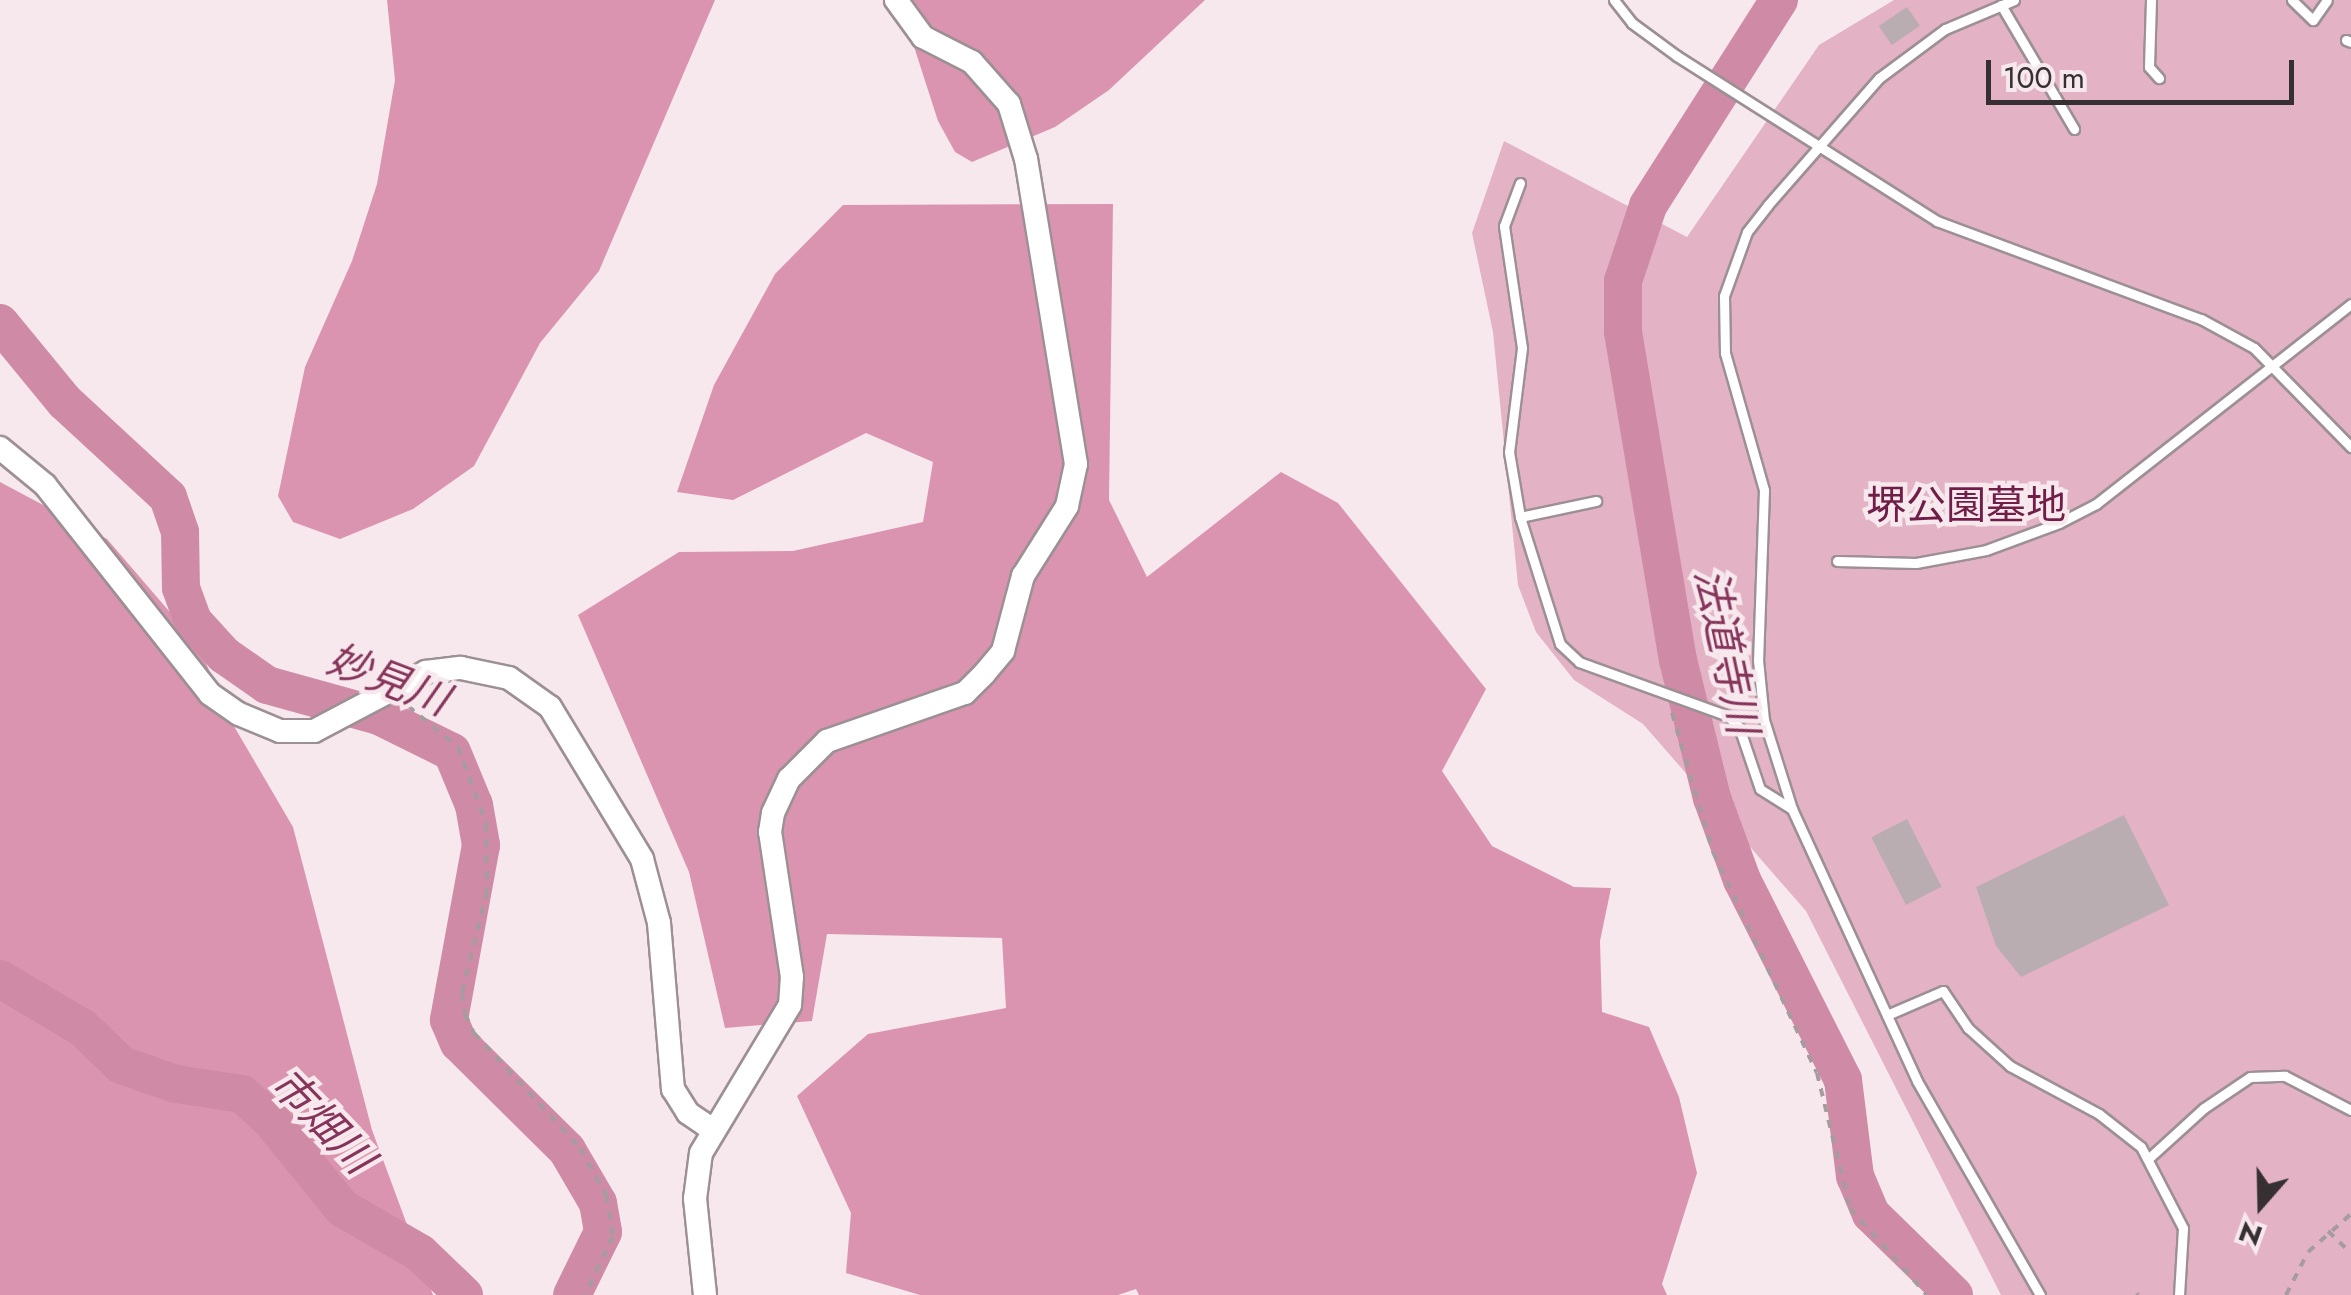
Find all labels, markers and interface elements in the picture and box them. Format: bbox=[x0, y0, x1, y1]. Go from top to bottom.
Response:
scale bar bbox=[1991, 40, 2298, 102]
text: 100 m bbox=[2003, 56, 2085, 99]
park label: 堺公園墓地 bbox=[1866, 481, 2066, 529]
water label: 法道寺川 bbox=[1684, 564, 1768, 738]
water label: 妙見川 bbox=[320, 634, 456, 726]
water label: 市畑川 bbox=[260, 1058, 384, 1184]
north arrow bbox=[2211, 1155, 2311, 1255]
text: N bbox=[2233, 1211, 2268, 1257]

